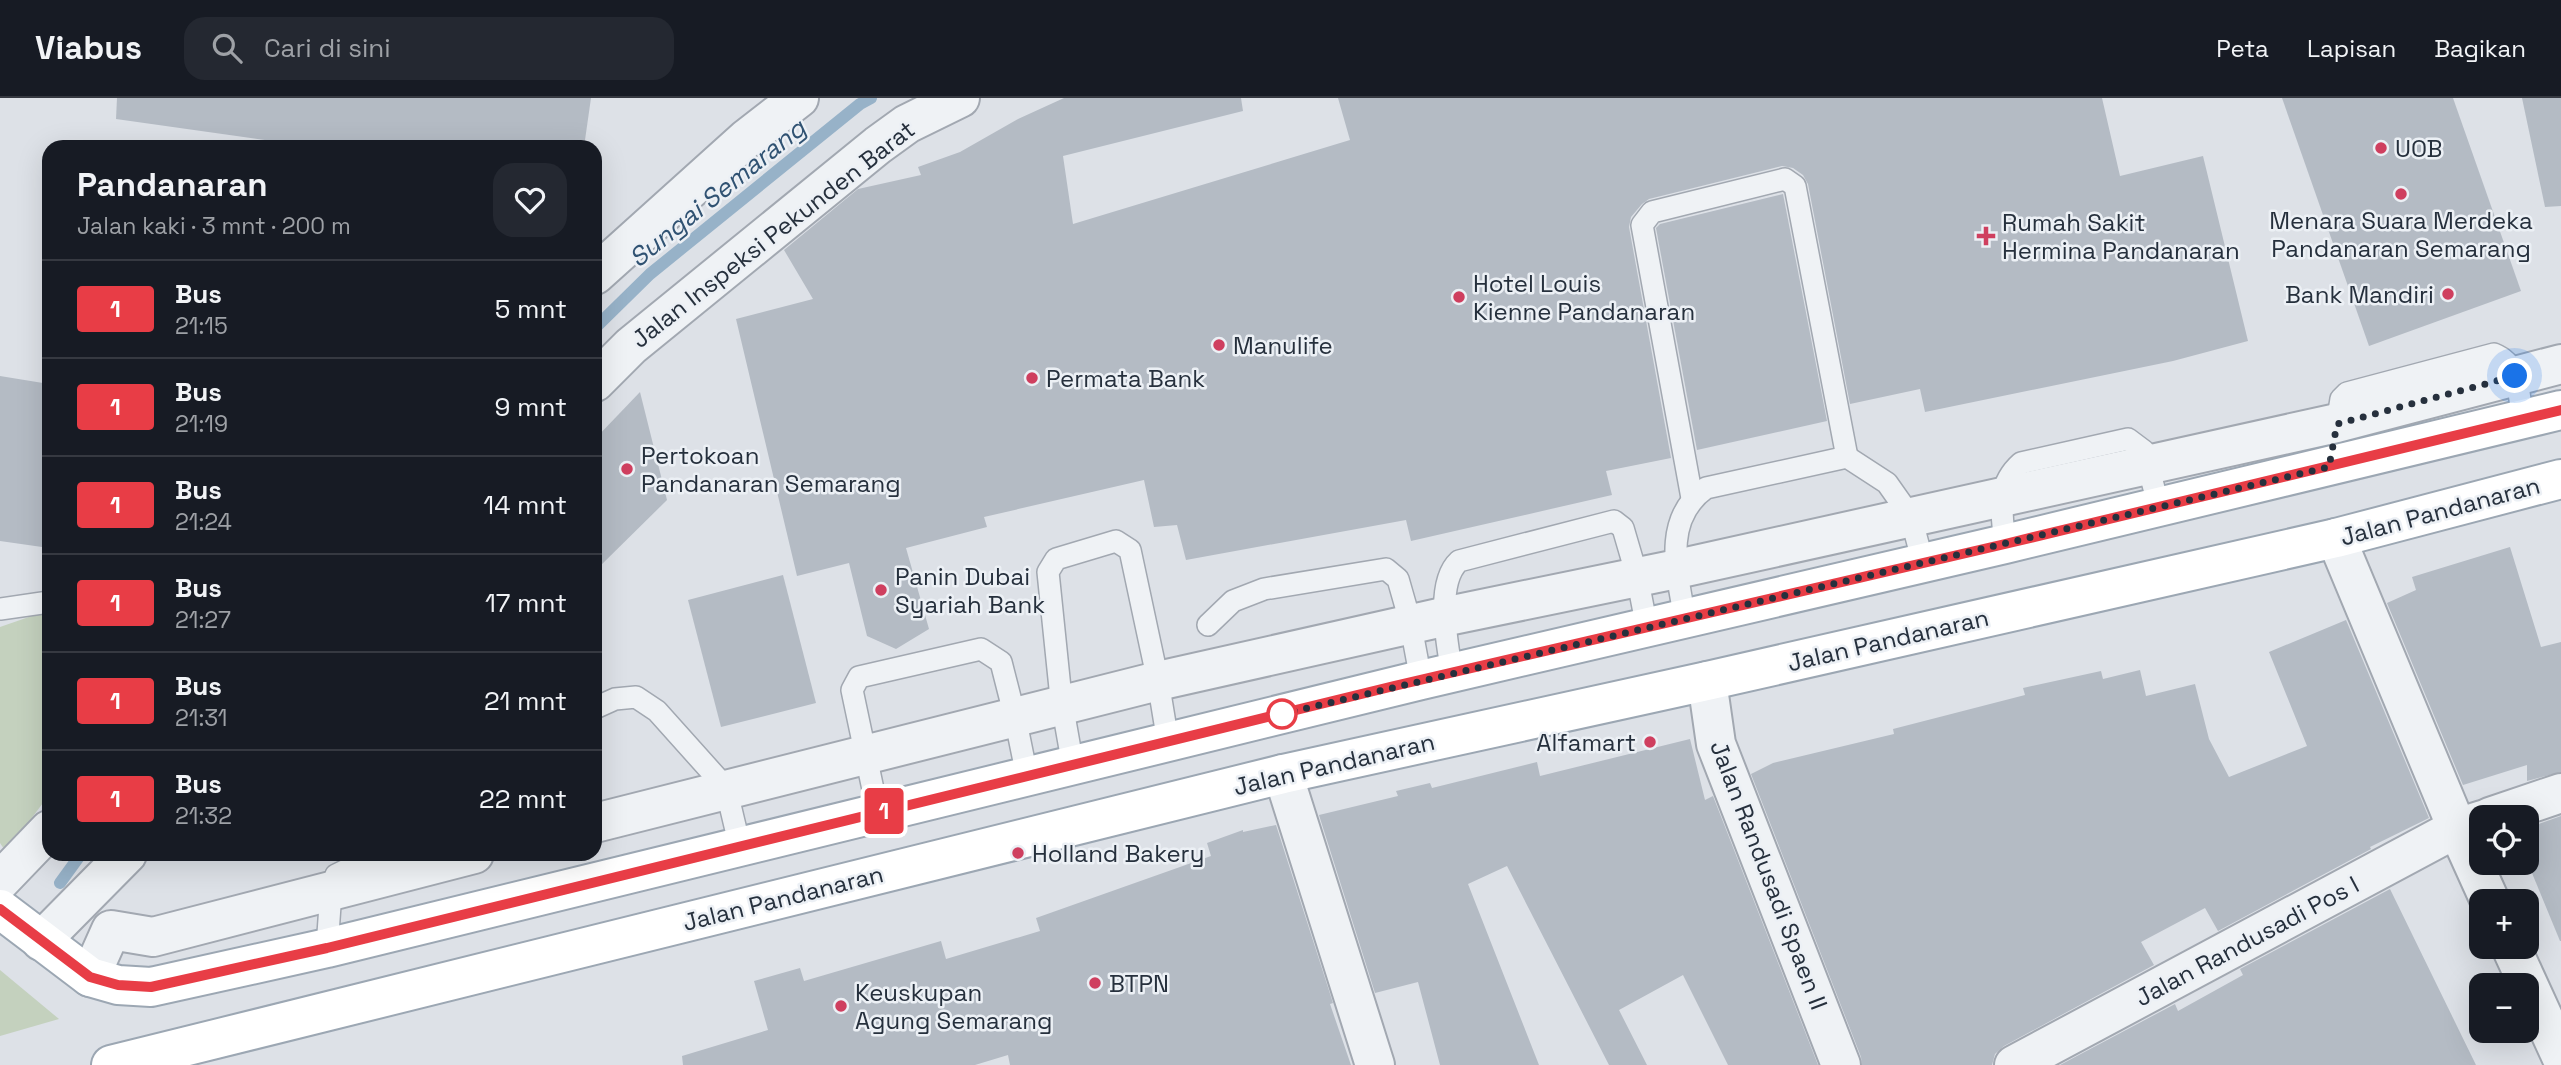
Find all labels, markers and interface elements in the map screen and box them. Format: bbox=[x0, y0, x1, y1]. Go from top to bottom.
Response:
search box bbox=[184, 17, 674, 80]
text: Viabus bbox=[35, 27, 142, 69]
icon: search bbox=[208, 29, 246, 67]
text: Cari di sini bbox=[264, 31, 391, 65]
text: Peta bbox=[2216, 33, 2269, 64]
text: Lapisan bbox=[2307, 33, 2396, 64]
text: Bagikan bbox=[2434, 33, 2526, 64]
water label: Sungai Semarang bbox=[622, 110, 813, 275]
street label: Jalan Inspeksi Pekunden Barat bbox=[625, 114, 921, 354]
place label: UOB bbox=[2395, 133, 2442, 164]
marker: UOB bbox=[2373, 140, 2389, 156]
button: heart bbox=[493, 163, 567, 237]
text: Pandanaran bbox=[77, 164, 268, 206]
marker: Menara Suara Merdeka Pandanaran Semarang bbox=[2393, 186, 2409, 202]
place label: Menara Suara Merdeka Pandanaran Semarang bbox=[2269, 205, 2533, 264]
place label: Rumah Sakit Hermina Pandanaran bbox=[2002, 207, 2240, 266]
text: Jalan kaki · 3 mnt · 200 m bbox=[77, 211, 351, 241]
marker: Rumah Sakit Hermina Pandanaran bbox=[1976, 226, 1996, 246]
place label: Hotel Louis Kienne Pandanaran bbox=[1473, 268, 1695, 327]
text: Bus bbox=[175, 277, 222, 311]
place label: Bank Mandiri bbox=[2285, 279, 2434, 310]
marker: Bank Mandiri bbox=[2440, 286, 2456, 302]
marker: Hotel Louis Kienne Pandanaran bbox=[1451, 289, 1467, 305]
text: 5 mnt bbox=[495, 292, 567, 326]
text: 1 bbox=[110, 293, 121, 324]
text: 21:15 bbox=[175, 311, 228, 341]
place label: Manulife bbox=[1233, 330, 1333, 361]
marker: Manulife bbox=[1211, 337, 1227, 353]
your location bbox=[2497, 358, 2532, 393]
place label: Permata Bank bbox=[1046, 363, 1205, 394]
marker: Permata Bank bbox=[1024, 370, 1040, 386]
text: Bus bbox=[175, 375, 222, 409]
text: 9 mnt bbox=[495, 390, 567, 424]
text: 1 bbox=[110, 391, 121, 422]
text: 21:19 bbox=[175, 409, 228, 439]
place label: Pertokoan Pandanaran Semarang bbox=[641, 440, 901, 499]
marker: Pertokoan Pandanaran Semarang bbox=[619, 461, 635, 477]
street label: Jalan Pandanaran bbox=[2337, 469, 2543, 553]
text: Bus bbox=[175, 473, 222, 507]
text: 14 mnt bbox=[483, 488, 567, 522]
text: 1 bbox=[110, 489, 121, 520]
text: 21:24 bbox=[175, 507, 232, 537]
place label: Panin Dubai Syariah Bank bbox=[895, 561, 1045, 620]
text: Bus bbox=[175, 571, 222, 605]
marker: Panin Dubai Syariah Bank bbox=[873, 582, 889, 598]
text: 17 mnt bbox=[485, 586, 567, 620]
text: 1 bbox=[110, 587, 121, 618]
street label: Jalan Pandanaran bbox=[1784, 602, 1992, 678]
text: 21:27 bbox=[175, 605, 231, 635]
text: Bus bbox=[175, 669, 222, 703]
text: 21 mnt bbox=[484, 684, 567, 718]
text: 1 bbox=[110, 685, 121, 716]
unlabelled marker bbox=[1267, 699, 1297, 729]
text: 21:31 bbox=[175, 703, 227, 733]
street label: Jalan Pandanaran bbox=[1230, 726, 1438, 802]
place label: Alfamart bbox=[1536, 727, 1636, 758]
marker: Alfamart bbox=[1642, 734, 1658, 750]
street label: Jalan Randusadi Spaen II bbox=[1703, 736, 1835, 1014]
text: Bus bbox=[175, 767, 222, 801]
text: 22 mnt bbox=[479, 782, 567, 816]
text: 1 bbox=[110, 783, 121, 814]
line badge: 1 bbox=[861, 788, 907, 834]
text: 1 bbox=[879, 795, 889, 826]
text: 21:32 bbox=[175, 801, 232, 831]
map controls bbox=[2469, 805, 2539, 1043]
button: locate bbox=[2469, 805, 2539, 875]
place label: Holland Bakery bbox=[1032, 838, 1204, 869]
marker: Holland Bakery bbox=[1010, 845, 1026, 861]
street label: Jalan Pandanaran bbox=[680, 858, 886, 938]
street label: Jalan Randusadi Pos I bbox=[2130, 869, 2364, 1013]
button: + bbox=[2469, 889, 2539, 959]
place label: BTPN bbox=[1109, 968, 1169, 999]
button: − bbox=[2469, 973, 2539, 1043]
marker: BTPN bbox=[1087, 975, 1103, 991]
place label: Keuskupan Agung Semarang bbox=[855, 977, 1052, 1036]
marker: Keuskupan Agung Semarang bbox=[833, 998, 849, 1014]

